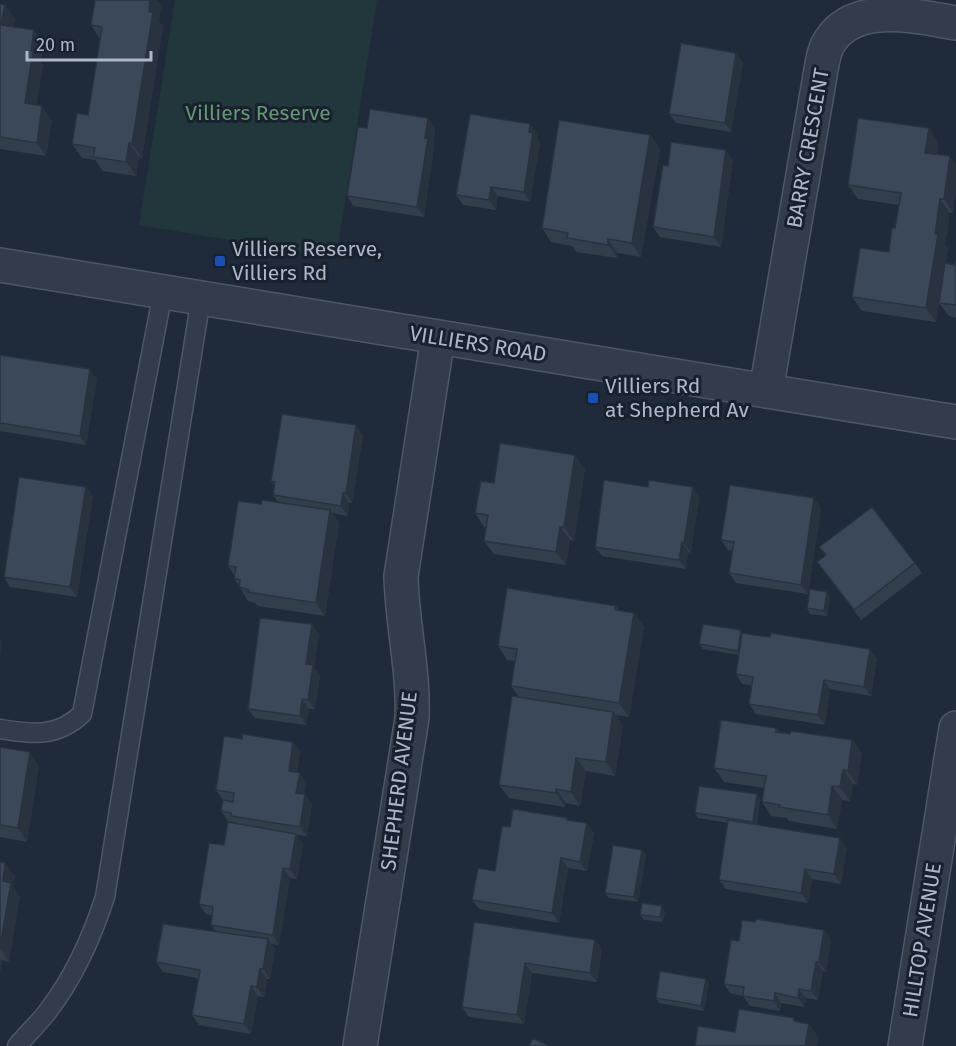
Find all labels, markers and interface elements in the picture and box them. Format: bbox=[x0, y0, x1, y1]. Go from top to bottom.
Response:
scale bar bbox=[27, 24, 152, 62]
text: 20 m bbox=[36, 34, 75, 56]
street label: BARRY CRESCENT bbox=[781, 66, 835, 230]
park label: Villiers Reserve bbox=[185, 100, 331, 126]
place label: Villiers Reserve, Villiers Rd bbox=[232, 236, 382, 286]
marker: Villiers Reserve, Villiers Rd bbox=[213, 254, 227, 268]
street label: VILLIERS ROAD bbox=[408, 320, 548, 368]
place label: Villiers Rd at Shepherd Av bbox=[605, 373, 750, 423]
marker: Villiers Rd at Shepherd Av bbox=[586, 391, 600, 405]
street label: SHEPHERD AVENUE bbox=[375, 690, 423, 872]
street label: HILLTOP AVENUE bbox=[897, 861, 947, 1019]

